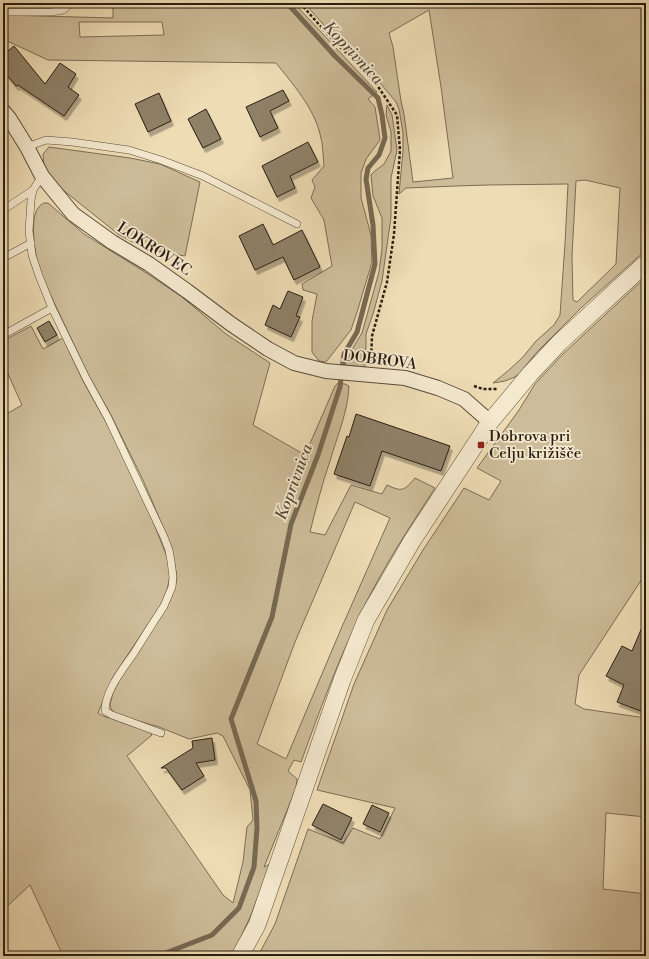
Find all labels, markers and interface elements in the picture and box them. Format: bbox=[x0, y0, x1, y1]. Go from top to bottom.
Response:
water label: Koprivnica bbox=[319, 17, 388, 89]
street label: LOKROVEC bbox=[113, 218, 195, 280]
street label: DOBROVA bbox=[342, 346, 419, 374]
place label: Dobrova pri Celju križišče bbox=[489, 427, 581, 463]
marker: Dobrova pri Celju križišče bbox=[476, 440, 486, 450]
water label: Koprivnica bbox=[271, 441, 317, 523]

